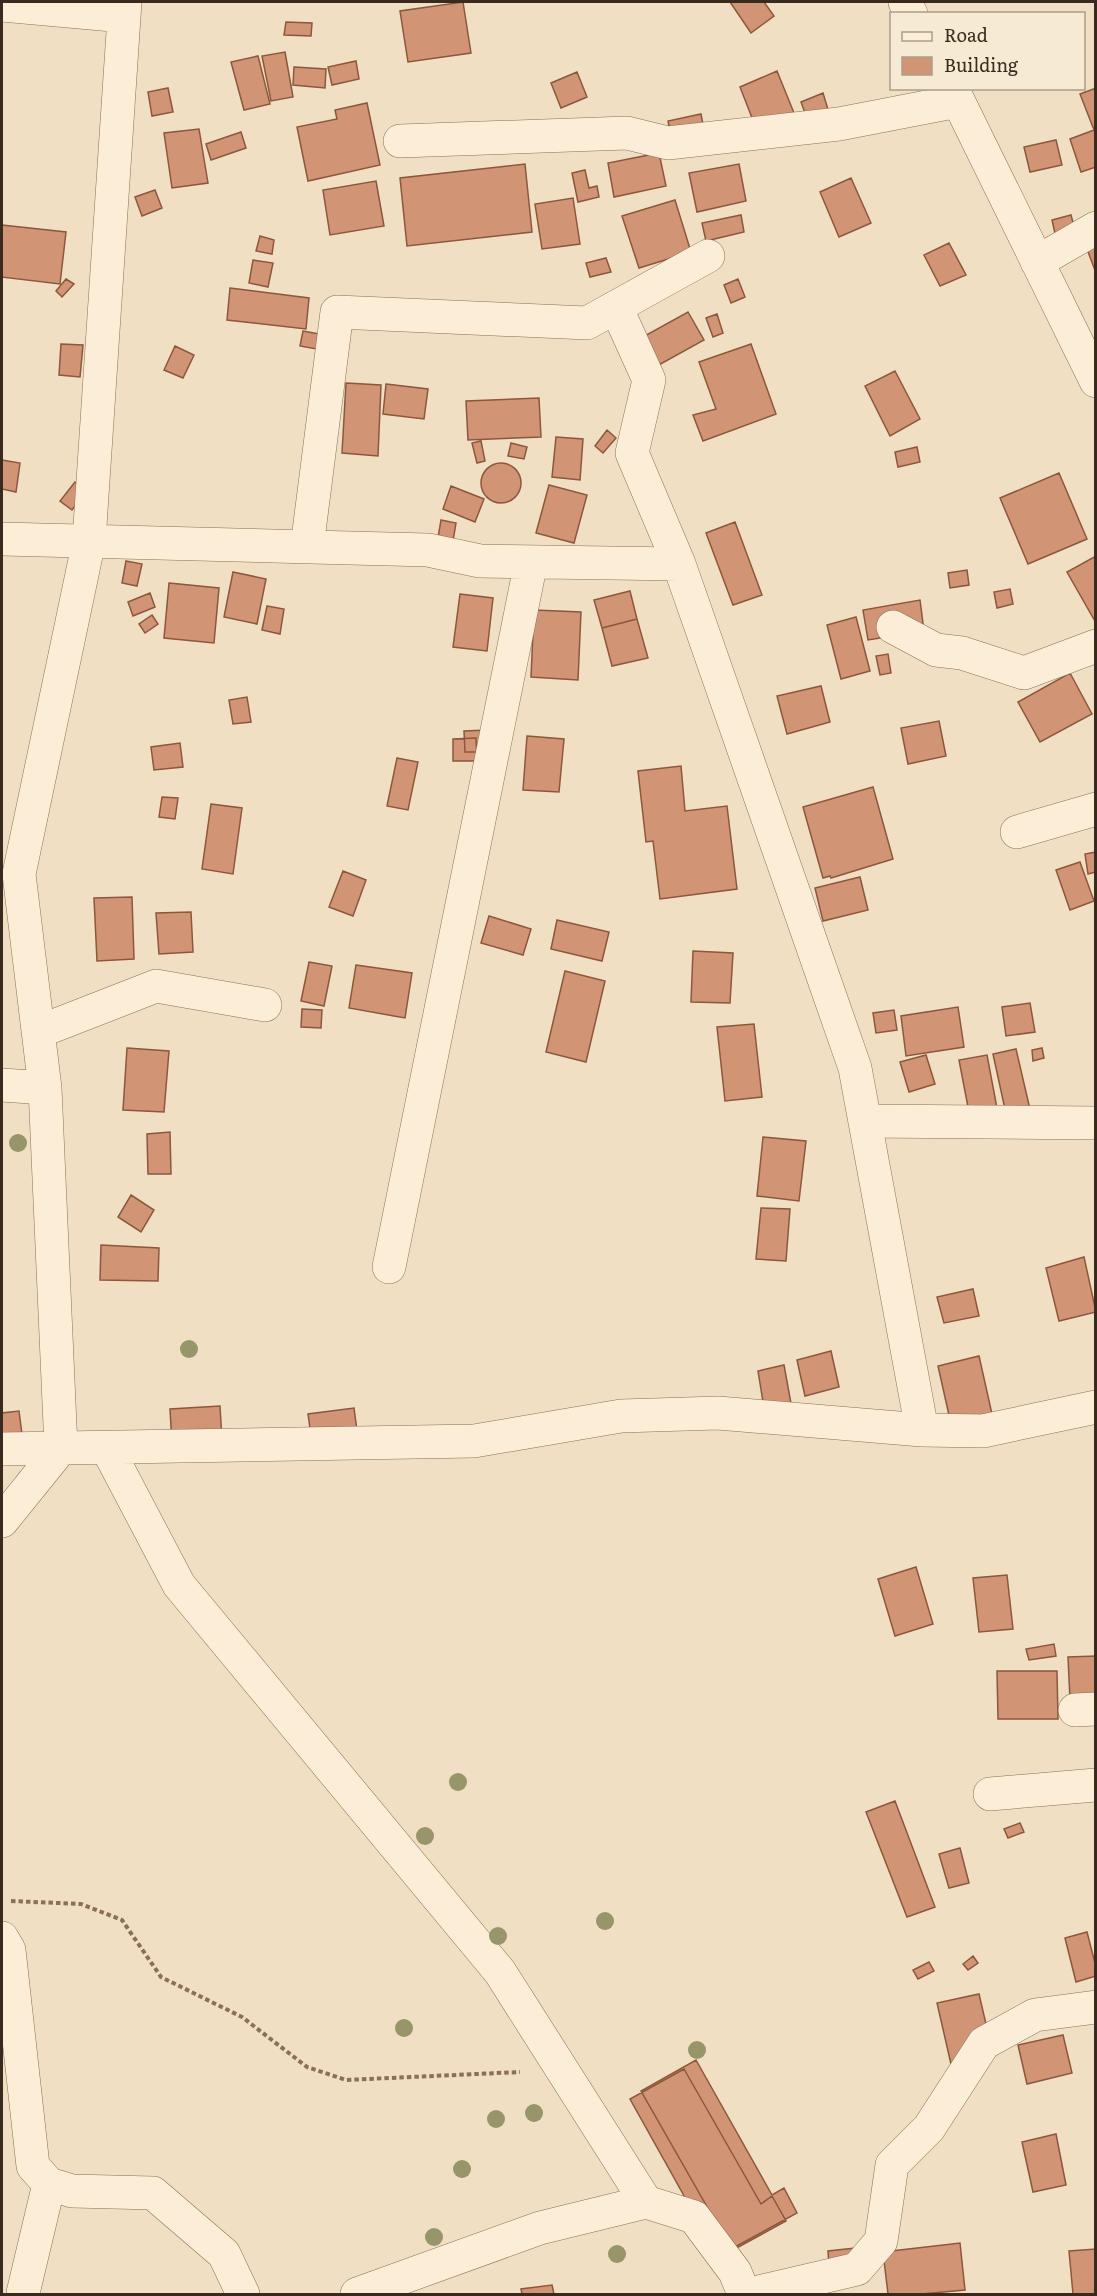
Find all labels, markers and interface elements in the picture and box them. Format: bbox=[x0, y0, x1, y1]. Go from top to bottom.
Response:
legend bbox=[890, 12, 1085, 90]
text: Road bbox=[944, 21, 988, 48]
text: Building bbox=[944, 51, 1019, 78]

